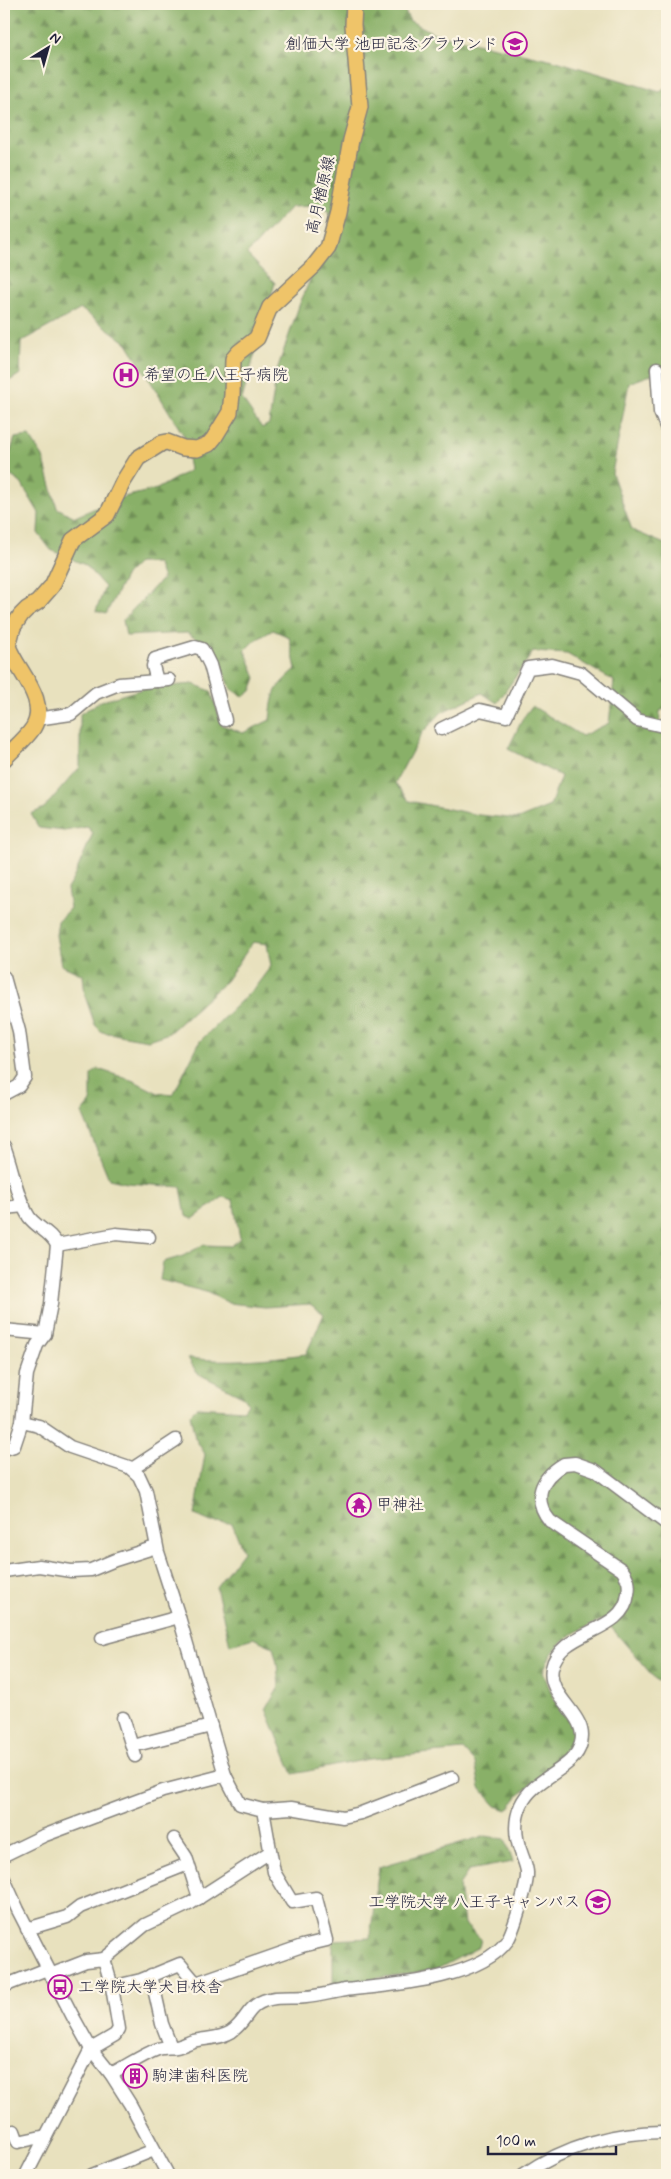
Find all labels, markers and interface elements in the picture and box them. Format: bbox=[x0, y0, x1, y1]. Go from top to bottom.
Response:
north arrow bbox=[22, 22, 72, 72]
text: N bbox=[46, 28, 64, 48]
school or university icon: 創価大学 池田記念グラウンド bbox=[502, 31, 528, 57]
place label: 創価大学 池田記念グラウンド bbox=[286, 34, 498, 55]
street label: 高月楢原線 bbox=[302, 154, 340, 236]
hospital icon: 希望の丘八王子病院 bbox=[113, 362, 139, 388]
place label: 希望の丘八王子病院 bbox=[144, 365, 288, 386]
temple icon: 甲神社 bbox=[346, 1492, 372, 1518]
place label: 甲神社 bbox=[376, 1495, 424, 1516]
school or university icon: 工学院大学 八王子キャンパス bbox=[585, 1889, 611, 1915]
place label: 工学院大学 八王子キャンパス bbox=[368, 1892, 580, 1913]
bus stop icon: 工学院大学犬目校舎 bbox=[47, 1974, 73, 2000]
place label: 工学院大学犬目校舎 bbox=[78, 1977, 222, 1998]
building icon: 駒津歯科医院 bbox=[122, 2063, 148, 2089]
place label: 駒津歯科医院 bbox=[152, 2066, 248, 2087]
scale bar bbox=[488, 2124, 616, 2156]
text: 100 m bbox=[496, 2132, 536, 2152]

